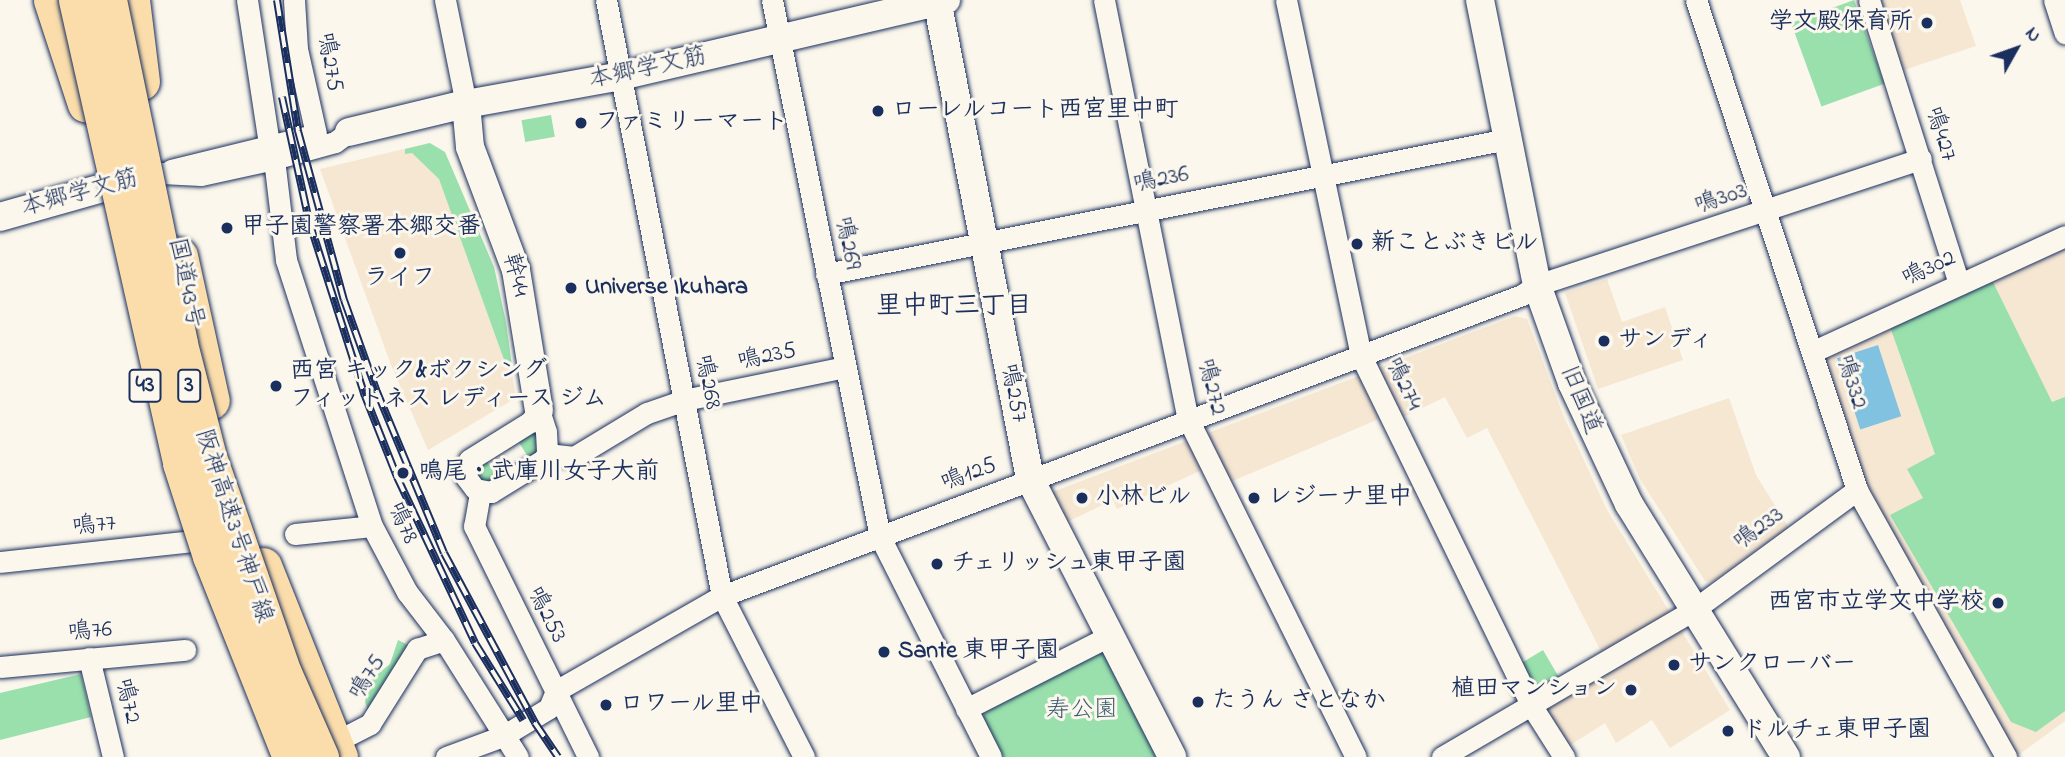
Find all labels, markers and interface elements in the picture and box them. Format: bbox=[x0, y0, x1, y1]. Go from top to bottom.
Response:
place label: 学文殿保育所 bbox=[1769, 9, 1913, 37]
north arrow bbox=[1981, 14, 2051, 84]
marker: 学文殿保育所 bbox=[1919, 15, 1935, 31]
text: N bbox=[2018, 22, 2047, 49]
street label: 鳴275 bbox=[310, 30, 348, 94]
street label: 本郷学文筋 bbox=[586, 42, 710, 96]
place label: ローレルコート西宮里中町 bbox=[892, 97, 1180, 125]
marker: ローレルコート西宮里中町 bbox=[870, 103, 886, 119]
street label: 鳴427 bbox=[1918, 103, 1962, 165]
place label: ファミリーマート bbox=[595, 109, 787, 137]
marker: ファミリーマート bbox=[573, 115, 589, 131]
street label: 鳴236 bbox=[1131, 160, 1191, 200]
street label: 本郷学文筋 bbox=[18, 165, 142, 223]
street label: 鳴303 bbox=[1691, 177, 1751, 221]
place label: 甲子園警察署本郷交番 bbox=[241, 214, 481, 242]
street label: 鳴269 bbox=[828, 214, 866, 272]
marker: 甲子園警察署本郷交番 bbox=[219, 220, 235, 236]
place label: 新ことぶきビル bbox=[1371, 230, 1539, 258]
street label: 国道43号 bbox=[161, 235, 209, 331]
marker: 新ことぶきビル bbox=[1349, 236, 1365, 252]
street label: 鳴302 bbox=[1897, 244, 1961, 294]
marker: ライフ bbox=[392, 245, 408, 261]
street label: 幹44 bbox=[495, 250, 535, 300]
place label: ライフ bbox=[364, 265, 436, 293]
place label: Universe Ikuhara bbox=[585, 274, 748, 302]
marker: Universe Ikuhara bbox=[563, 280, 579, 296]
district label: 里中町三丁目 bbox=[876, 292, 1032, 324]
place label: サンディ bbox=[1618, 327, 1714, 355]
marker: サンディ bbox=[1596, 333, 1612, 349]
street label: 鳴235 bbox=[735, 337, 799, 377]
street label: 鳴332 bbox=[1829, 351, 1873, 413]
street label: 鳴268 bbox=[688, 352, 726, 412]
street label: 鳴274 bbox=[1378, 353, 1428, 415]
street label: 鳴272 bbox=[1190, 356, 1232, 418]
place label: 西宮 キック&ボクシング フィットネス レディース ジム bbox=[290, 358, 614, 414]
street label: 鳴257 bbox=[993, 361, 1033, 425]
street label: 旧国道 bbox=[1553, 361, 1607, 439]
road number: 43 bbox=[128, 366, 162, 406]
road number: 3 bbox=[177, 366, 201, 406]
marker: 西宮 キック&ボクシング フィットネス レディース ジム bbox=[268, 378, 284, 394]
street label: 阪神高速3号神戸線 bbox=[188, 426, 278, 626]
street label: 鳴125 bbox=[937, 451, 1001, 499]
place label: 鳴尾・武庫川女子大前 bbox=[419, 459, 659, 487]
marker: 鳴尾・武庫川女子大前 bbox=[393, 463, 413, 483]
place label: 小林ビル bbox=[1096, 484, 1192, 512]
place label: レジーナ里中 bbox=[1268, 484, 1412, 512]
marker: 小林ビル bbox=[1074, 490, 1090, 506]
marker: レジーナ里中 bbox=[1246, 490, 1262, 506]
street label: 鳴78 bbox=[380, 498, 424, 548]
street label: 鳴233 bbox=[1728, 501, 1790, 557]
street label: 鳴77 bbox=[71, 509, 117, 543]
place label: チェリッシュ東甲子園 bbox=[951, 550, 1191, 578]
marker: チェリッシュ東甲子園 bbox=[929, 556, 945, 572]
street label: 鳴253 bbox=[520, 582, 572, 648]
place label: 西宮市立学文中学校 bbox=[1768, 589, 1984, 617]
marker: 西宮市立学文中学校 bbox=[1990, 595, 2006, 611]
street label: 鳴76 bbox=[67, 616, 113, 648]
place label: Sante 東甲子園 bbox=[898, 638, 1059, 666]
marker: Sante 東甲子園 bbox=[876, 644, 892, 660]
street label: 鳴75 bbox=[343, 650, 393, 706]
place label: サンクローバー bbox=[1688, 651, 1856, 679]
marker: サンクローバー bbox=[1666, 657, 1682, 673]
street label: 鳴72 bbox=[107, 675, 147, 727]
place label: 植田マンション bbox=[1449, 676, 1617, 704]
marker: 植田マンション bbox=[1623, 682, 1639, 698]
place label: たうん さとなか bbox=[1212, 688, 1386, 716]
place label: ロワール里中 bbox=[620, 691, 764, 719]
marker: たうん さとなか bbox=[1190, 694, 1206, 710]
marker: ロワール里中 bbox=[598, 697, 614, 713]
park label: 寿公園 bbox=[1046, 697, 1118, 725]
place label: ドルチェ東甲子園 bbox=[1742, 717, 1934, 745]
marker: ドルチェ東甲子園 bbox=[1720, 723, 1736, 739]

